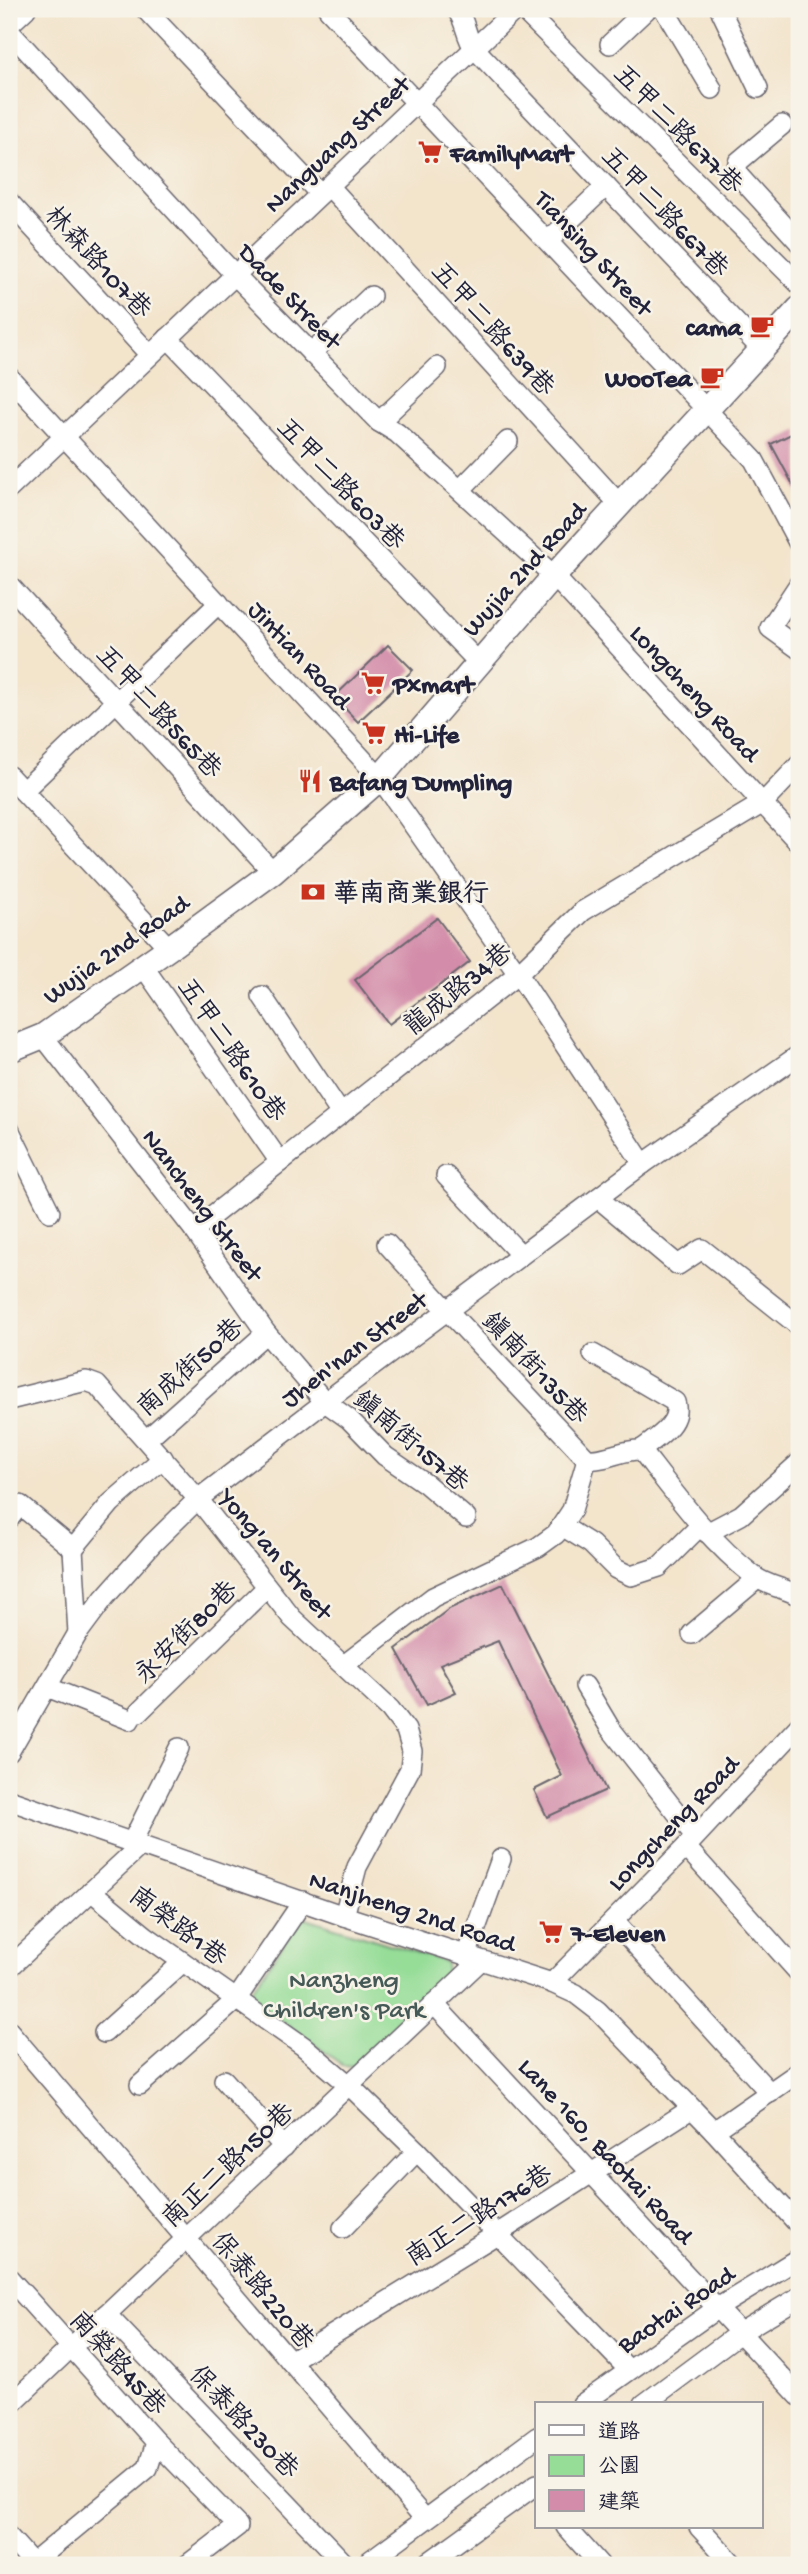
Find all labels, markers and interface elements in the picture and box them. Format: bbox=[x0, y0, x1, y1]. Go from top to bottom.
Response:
street label: 五甲二路677巷 bbox=[605, 59, 748, 202]
street label: Nanguang Street bbox=[260, 69, 420, 222]
supermarket icon: FamilyMart bbox=[416, 138, 444, 166]
place label: FamilyMart bbox=[449, 141, 575, 172]
street label: 五甲二路667巷 bbox=[593, 141, 734, 286]
street label: Tiansing Street bbox=[524, 184, 659, 326]
street label: 林森路107巷 bbox=[36, 200, 157, 327]
street label: Dade Street bbox=[228, 237, 348, 359]
street label: 五甲二路639巷 bbox=[422, 256, 560, 404]
cafe icon: cama bbox=[748, 312, 776, 340]
place label: cama bbox=[686, 315, 744, 346]
cafe icon: WooTea bbox=[698, 363, 726, 391]
place label: WooTea bbox=[604, 366, 694, 397]
street label: 五甲二路603巷 bbox=[268, 412, 411, 559]
street label: Wujia 2nd Road bbox=[457, 496, 596, 645]
street label: Jintian Road bbox=[239, 596, 357, 719]
street label: Longcheng Road bbox=[621, 620, 765, 771]
street label: 五甲二路565巷 bbox=[87, 640, 228, 787]
supermarket icon: Pxmart bbox=[359, 669, 387, 697]
place label: Pxmart bbox=[391, 672, 476, 703]
supermarket icon: Hi-Life bbox=[360, 719, 388, 747]
place label: Hi-Life bbox=[394, 722, 461, 753]
restaurant icon: Bafang Dumpling bbox=[296, 767, 324, 795]
place label: Bafang Dumpling bbox=[329, 770, 513, 801]
bank icon: 華南商業銀行 bbox=[299, 878, 327, 906]
place label: 華南商業銀行 bbox=[333, 879, 489, 912]
street label: Wujia 2nd Road bbox=[38, 889, 198, 1014]
street label: 龍成路34巷 bbox=[398, 937, 520, 1044]
street label: 五甲二路610巷 bbox=[168, 973, 292, 1129]
street label: Nancheng Street bbox=[133, 1124, 269, 1291]
street label: Jhen'nan Street bbox=[277, 1285, 437, 1417]
street label: 鎮南街135巷 bbox=[473, 1306, 594, 1432]
street label: 南成街50巷 bbox=[131, 1312, 252, 1425]
street label: 鎮南街157巷 bbox=[345, 1384, 475, 1501]
street label: Yong'an Street bbox=[208, 1483, 339, 1630]
street label: 永安街80巷 bbox=[129, 1575, 246, 1692]
street label: Longcheng Road bbox=[603, 1750, 749, 1899]
street label: Nanjheng 2nd Road bbox=[304, 1866, 520, 1963]
street label: 南榮路1巷 bbox=[121, 1880, 233, 1975]
supermarket icon: 7-Eleven bbox=[537, 1918, 565, 1946]
place label: 7-Eleven bbox=[569, 1921, 666, 1952]
park label: Nanzheng Children's Park bbox=[263, 1967, 427, 2028]
street label: Lane 160, Baotai Road bbox=[509, 2053, 699, 2254]
street label: 南正二路150巷 bbox=[156, 2097, 302, 2236]
street label: 南正二路176巷 bbox=[400, 2159, 559, 2275]
street label: 保泰路220巷 bbox=[202, 2226, 320, 2358]
street label: Baotai Road bbox=[612, 2260, 744, 2363]
street label: 南榮路45巷 bbox=[61, 2305, 172, 2424]
street label: 保泰路230巷 bbox=[180, 2360, 305, 2487]
legend bbox=[535, 2402, 762, 2528]
text: 道路 bbox=[598, 2420, 640, 2447]
text: 公園 bbox=[598, 2455, 640, 2481]
text: 建築 bbox=[598, 2490, 640, 2517]

